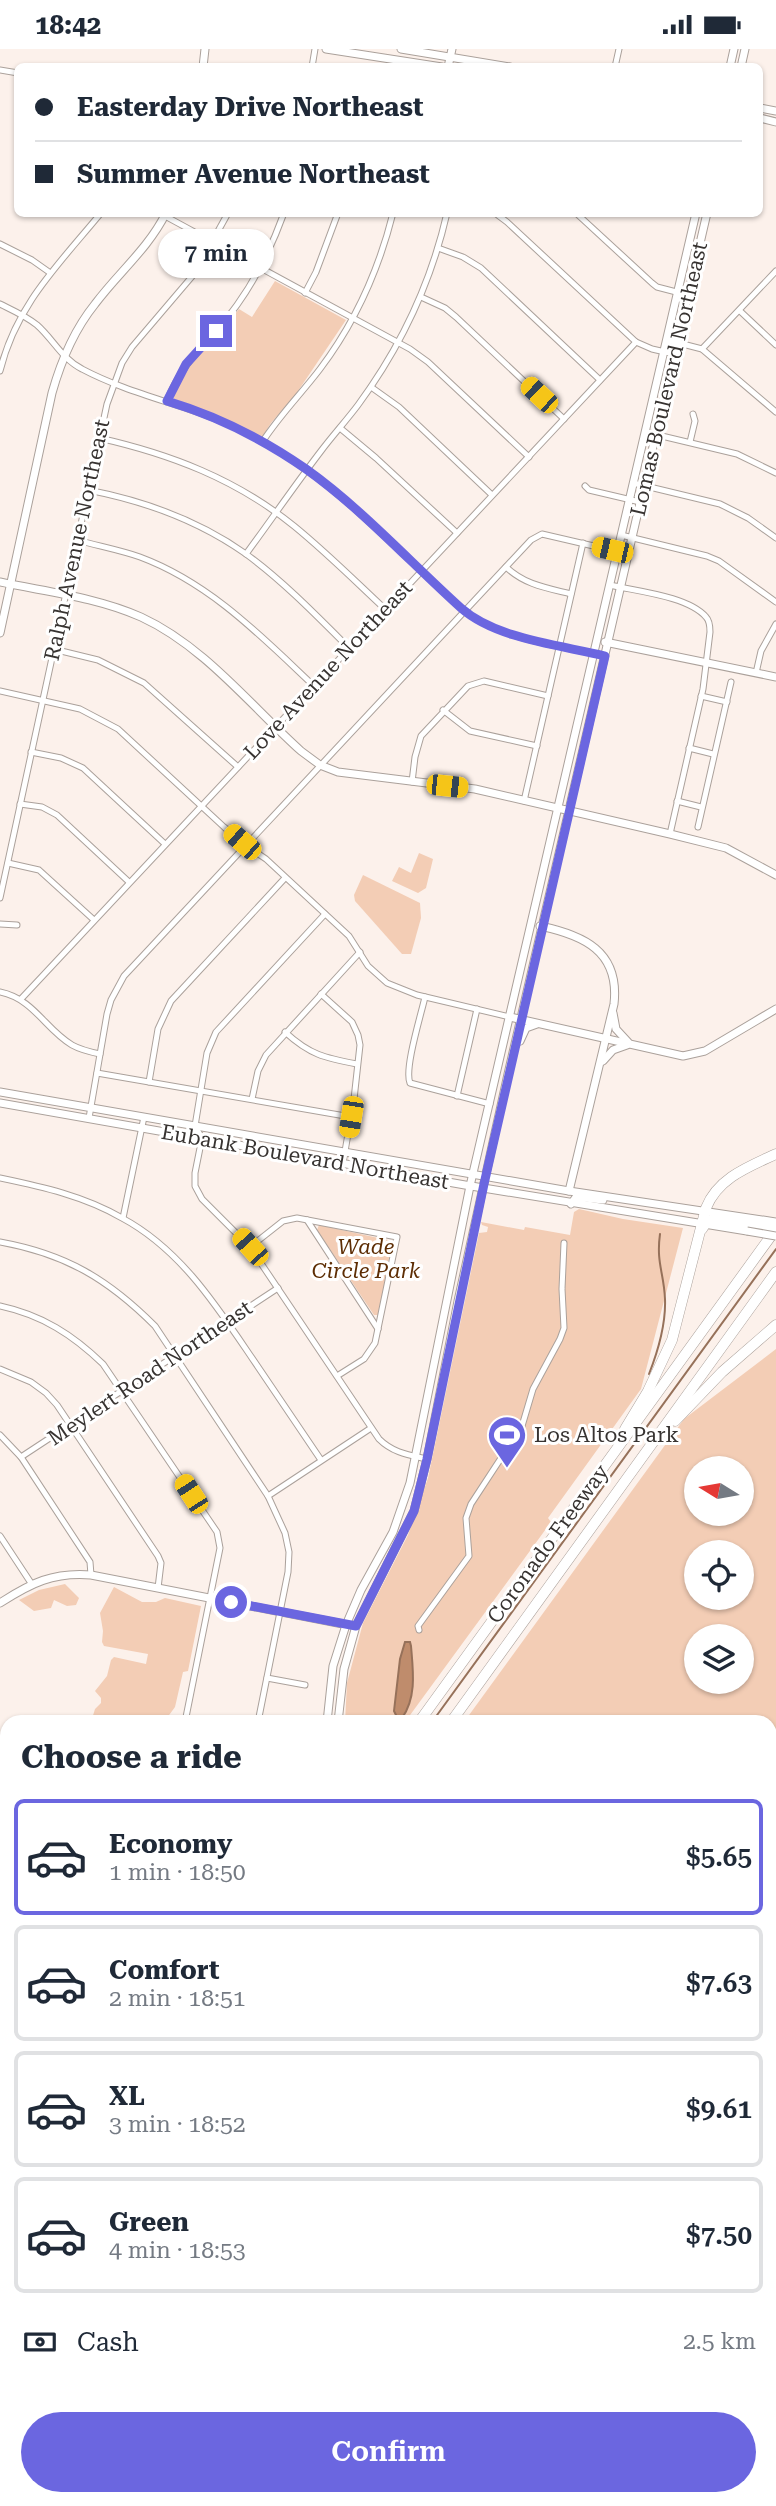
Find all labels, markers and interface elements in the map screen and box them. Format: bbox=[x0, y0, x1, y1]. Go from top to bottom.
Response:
text: 18:42 bbox=[35, 10, 101, 40]
text: Easterday Drive Northeast bbox=[77, 92, 424, 122]
text: Summer Avenue Northeast bbox=[77, 159, 430, 189]
callout: 7 min bbox=[158, 229, 274, 279]
street label: Lomas Boulevard Northeast bbox=[626, 239, 712, 518]
text: 7 min bbox=[184, 240, 248, 267]
route end bbox=[200, 315, 232, 347]
car bbox=[517, 373, 562, 417]
street label: Ralph Avenue Northeast bbox=[40, 417, 114, 663]
car bbox=[590, 535, 635, 565]
street label: Love Avenue Northeast bbox=[239, 576, 417, 764]
car bbox=[426, 773, 469, 799]
car bbox=[220, 820, 265, 864]
car bbox=[338, 1095, 365, 1139]
street label: Eubank Boulevard Northeast bbox=[159, 1120, 451, 1194]
car bbox=[229, 1224, 272, 1270]
park label: Wade Circle Park bbox=[312, 1235, 421, 1283]
street label: Meylert Road Northeast bbox=[43, 1296, 257, 1450]
sports icon: Los Altos Park bbox=[486, 1414, 528, 1469]
place label: Los Altos Park bbox=[534, 1423, 679, 1447]
north arrow bbox=[684, 1456, 754, 1526]
map controls bbox=[684, 1456, 754, 1694]
street label: Coronado Freeway bbox=[482, 1460, 614, 1628]
car bbox=[171, 1471, 212, 1517]
button: locate bbox=[684, 1540, 754, 1610]
route start bbox=[215, 1586, 247, 1618]
button: layers bbox=[684, 1624, 754, 1694]
text: Choose a ride bbox=[21, 1738, 242, 1776]
icon: car bbox=[25, 1826, 88, 1889]
text: Economy bbox=[109, 1829, 232, 1859]
text: $5.65 bbox=[686, 1842, 752, 1872]
text: 1 min · 18:50 bbox=[109, 1859, 246, 1886]
icon: car bbox=[25, 1952, 88, 2015]
text: Comfort bbox=[109, 1955, 219, 1985]
text: $7.63 bbox=[686, 1968, 752, 1998]
text: 2 min · 18:51 bbox=[109, 1985, 246, 2012]
icon: car bbox=[25, 2078, 88, 2141]
text: XL bbox=[109, 2081, 145, 2111]
text: $9.61 bbox=[686, 2094, 752, 2124]
text: 3 min · 18:52 bbox=[109, 2111, 246, 2138]
icon: car bbox=[25, 2204, 88, 2267]
text: Green bbox=[109, 2207, 189, 2237]
text: $7.50 bbox=[686, 2220, 752, 2250]
text: 4 min · 18:53 bbox=[109, 2237, 246, 2264]
icon: cash bbox=[21, 2323, 59, 2361]
text: Cash bbox=[77, 2327, 139, 2357]
text: 2.5 km bbox=[683, 2328, 756, 2355]
button: Confirm bbox=[21, 2412, 756, 2492]

